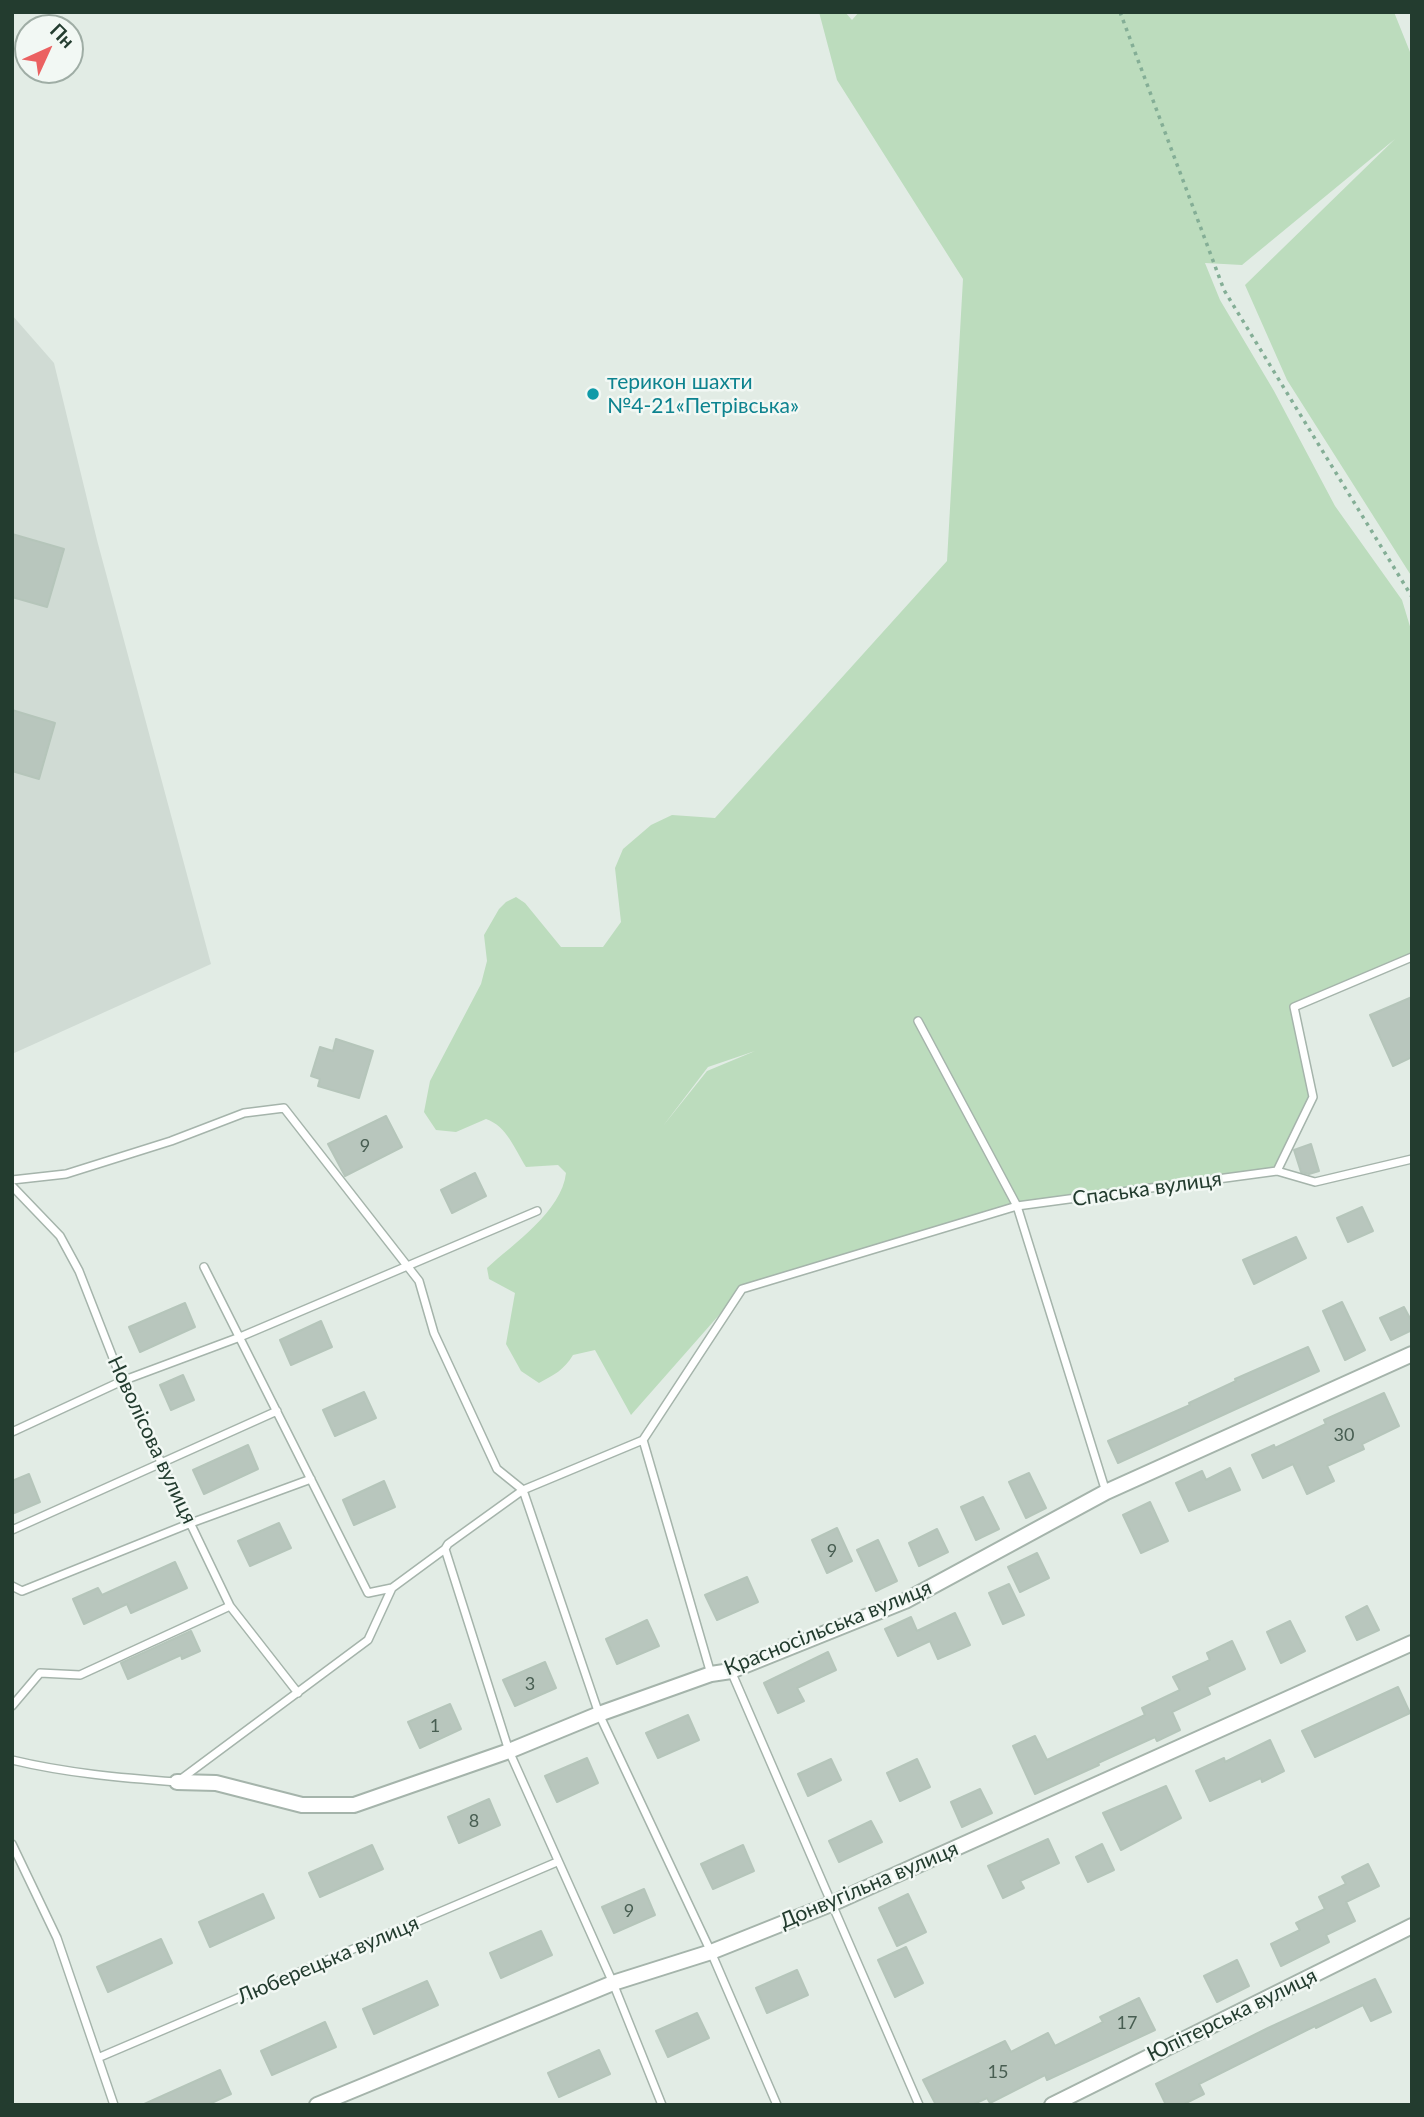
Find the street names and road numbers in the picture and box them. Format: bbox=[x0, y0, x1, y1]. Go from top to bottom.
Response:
street label: Спаська вулиця bbox=[1071, 1166, 1223, 1212]
street label: Новолісова вулиця bbox=[102, 1352, 202, 1528]
street label: Красносільська вулиця bbox=[721, 1575, 935, 1681]
street label: Донвугільна вулиця bbox=[776, 1836, 962, 1934]
street label: Люберецька вулиця bbox=[234, 1910, 422, 2010]
street label: Юпітерська вулиця bbox=[1143, 1963, 1321, 2067]

